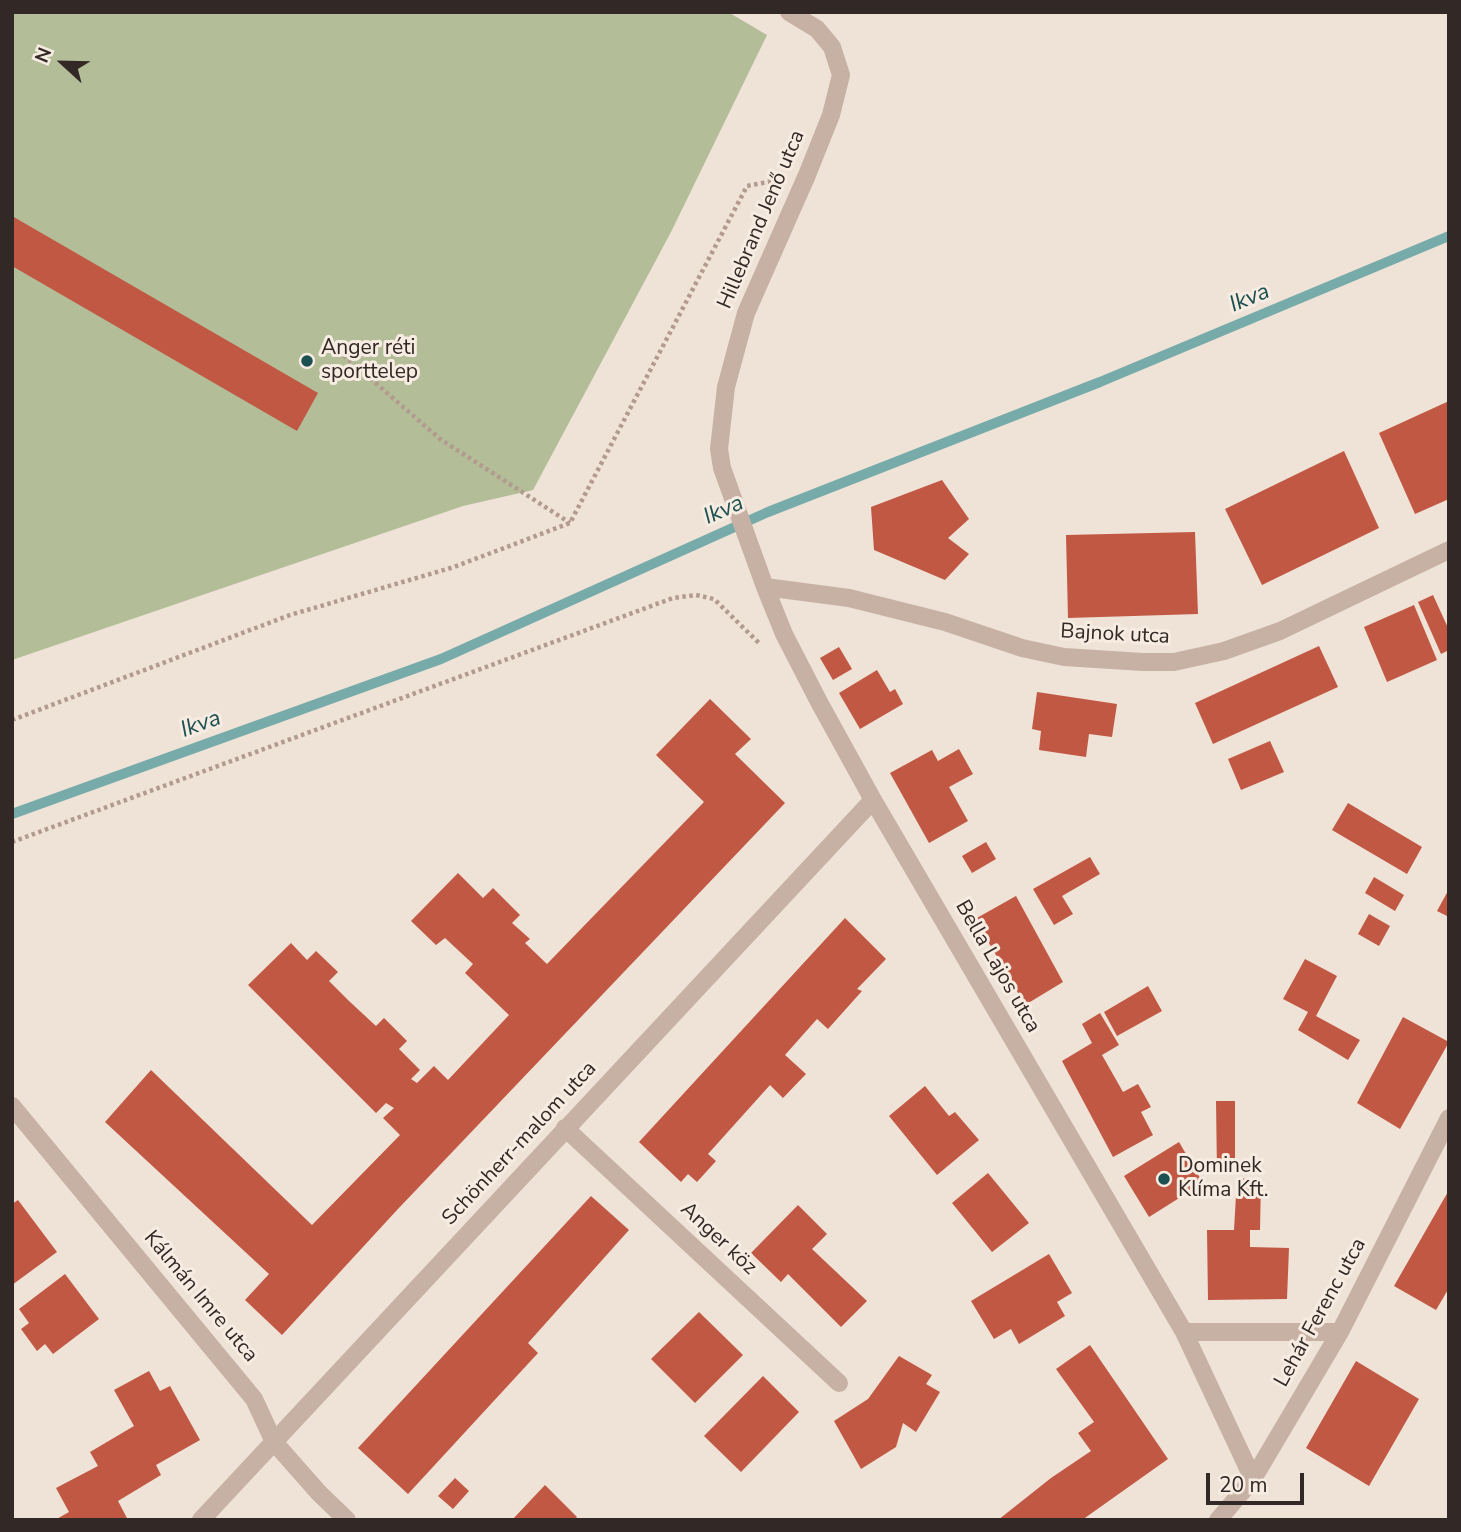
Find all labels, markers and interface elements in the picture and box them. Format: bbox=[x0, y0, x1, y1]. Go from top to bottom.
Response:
north arrow bbox=[28, 28, 98, 98]
text: N bbox=[29, 44, 58, 67]
street label: Hillebrand Jenő utca bbox=[713, 127, 811, 313]
water label: Ikva bbox=[1226, 278, 1274, 320]
place label: Anger réti sporttelep bbox=[321, 336, 418, 386]
marker: Anger réti sporttelep bbox=[299, 353, 315, 369]
water label: Ikva bbox=[700, 490, 748, 532]
street label: Bajnok utca bbox=[1060, 620, 1170, 650]
water label: Ikva bbox=[177, 705, 225, 745]
street label: Bella Lajos utca bbox=[949, 896, 1045, 1038]
street label: Schönherr-malom utca bbox=[438, 1057, 602, 1231]
place label: Dominek Klíma Kft. bbox=[1178, 1154, 1269, 1204]
marker: Dominek Klíma Kft. bbox=[1156, 1171, 1172, 1187]
street label: Anger köz bbox=[675, 1197, 761, 1281]
street label: Kálmán Imre utca bbox=[138, 1226, 262, 1368]
street label: Lehár Ferenc utca bbox=[1270, 1234, 1372, 1392]
scale bar bbox=[1209, 1458, 1307, 1502]
text: 20 m bbox=[1219, 1471, 1268, 1499]

